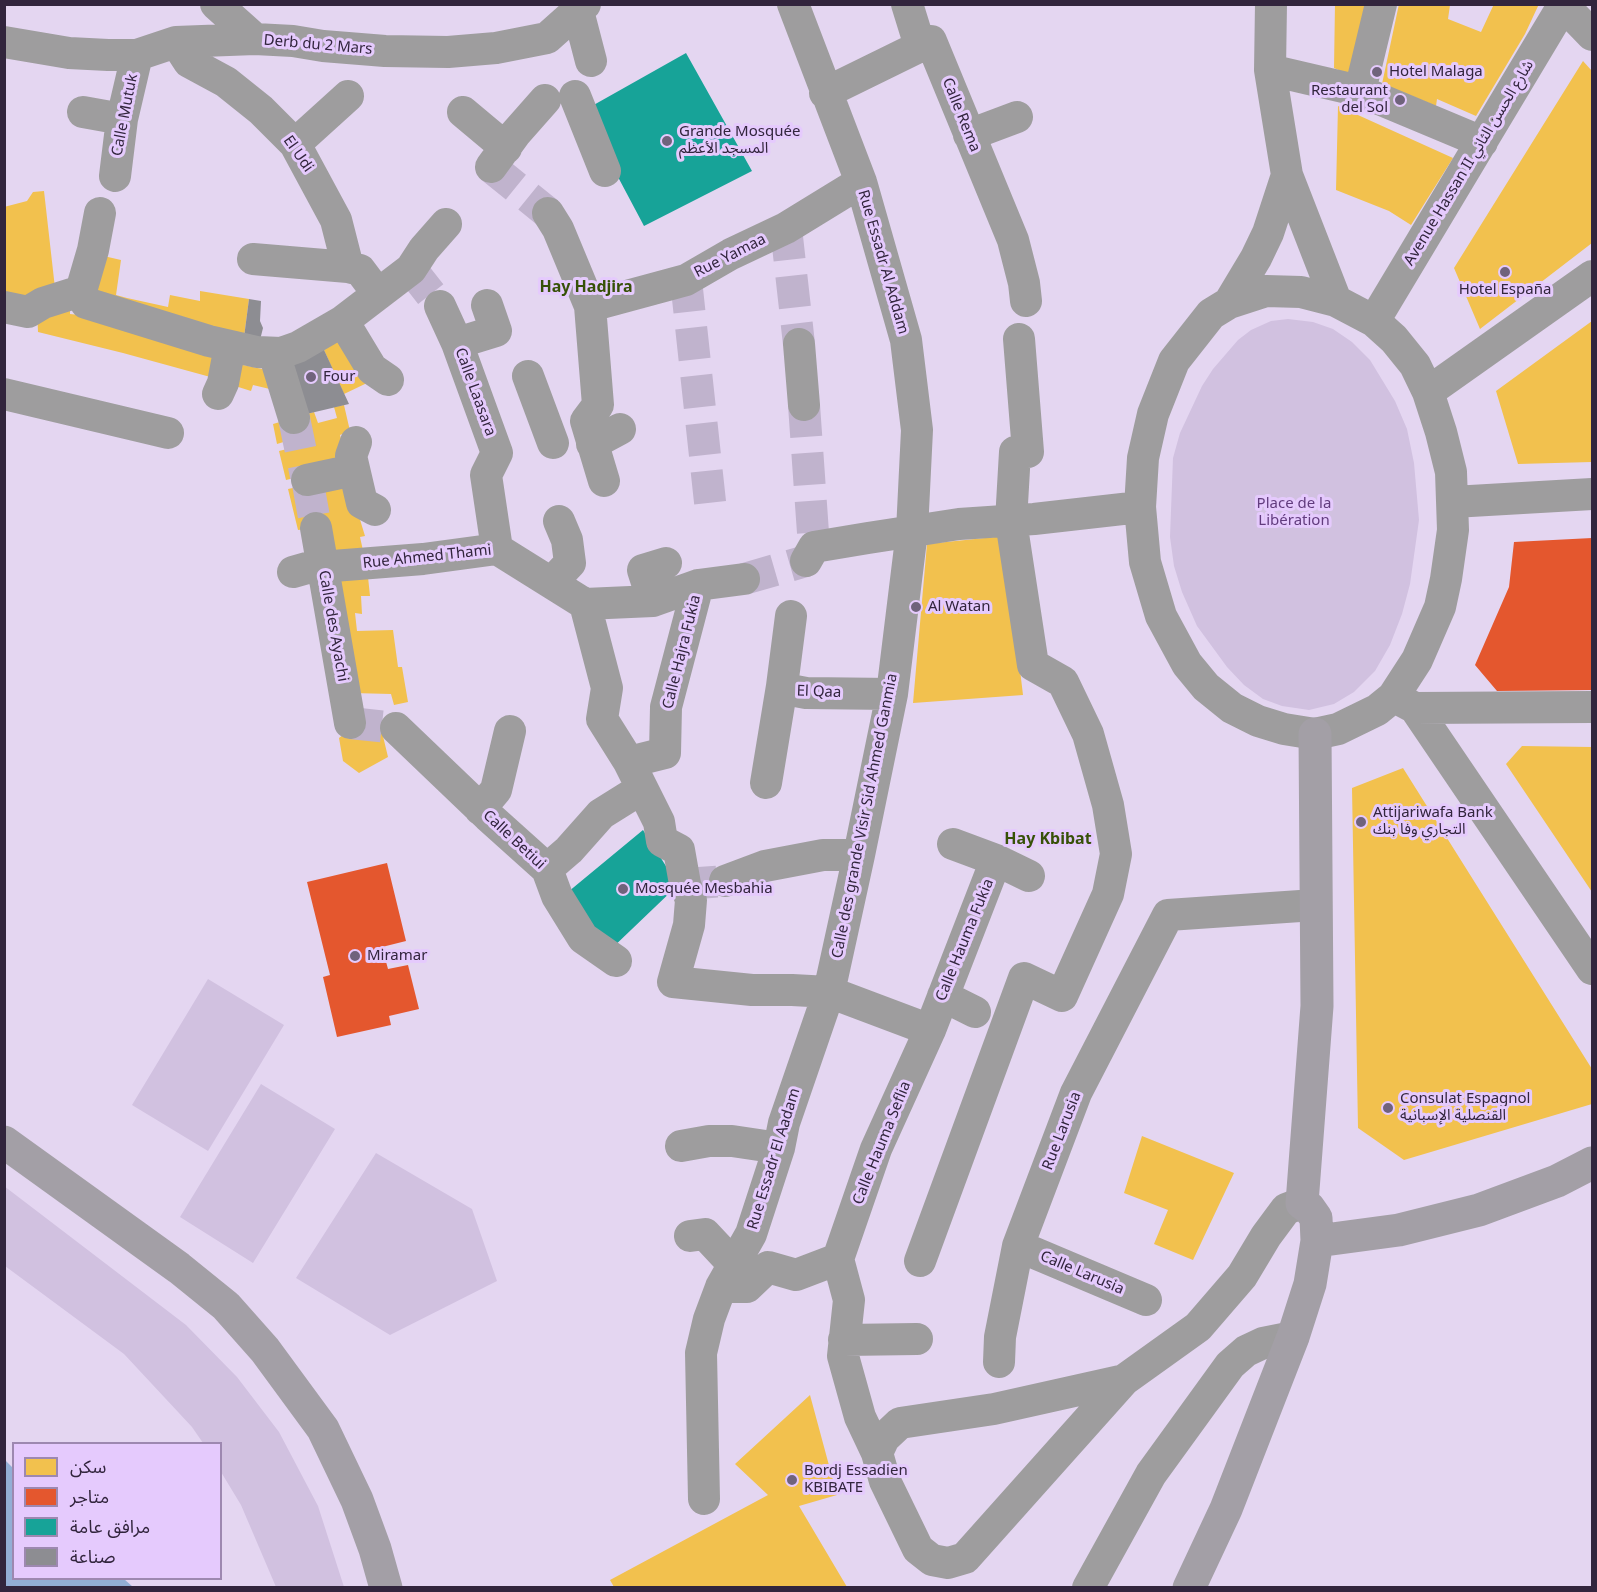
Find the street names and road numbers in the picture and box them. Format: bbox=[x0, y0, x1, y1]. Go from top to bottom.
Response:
street label: Derb du 2 Mars bbox=[263, 31, 373, 59]
street label: Avenue Hassan II شارع الحسن الثاني bbox=[1400, 57, 1538, 269]
street label: Calle Mutuk bbox=[108, 72, 142, 158]
street label: Calle Rema bbox=[938, 75, 984, 155]
street label: El Udi bbox=[279, 132, 317, 176]
street label: Rue Essadr Al Addam bbox=[854, 188, 912, 336]
street label: Rue Yamaa bbox=[691, 230, 769, 282]
street label: Calle Laasara bbox=[451, 345, 499, 439]
street label: Rue Ahmed Thami bbox=[362, 541, 492, 573]
street label: Calle des Ayachi bbox=[314, 569, 352, 683]
street label: Calle Hajra Fukia bbox=[659, 593, 705, 711]
street label: Calle des grande Visir Sid Ahmed Ganmia bbox=[829, 672, 901, 960]
street label: El Qaa bbox=[796, 682, 842, 702]
street label: Calle Betiui bbox=[479, 807, 549, 873]
street label: Calle Hauma Fukia bbox=[932, 876, 998, 1004]
street label: Calle Hauma Seflia bbox=[849, 1079, 915, 1207]
street label: Rue Essadr El Aadam bbox=[744, 1086, 804, 1232]
street label: Rue Larusia bbox=[1039, 1089, 1085, 1173]
street label: Calle Larusia bbox=[1037, 1247, 1127, 1299]

